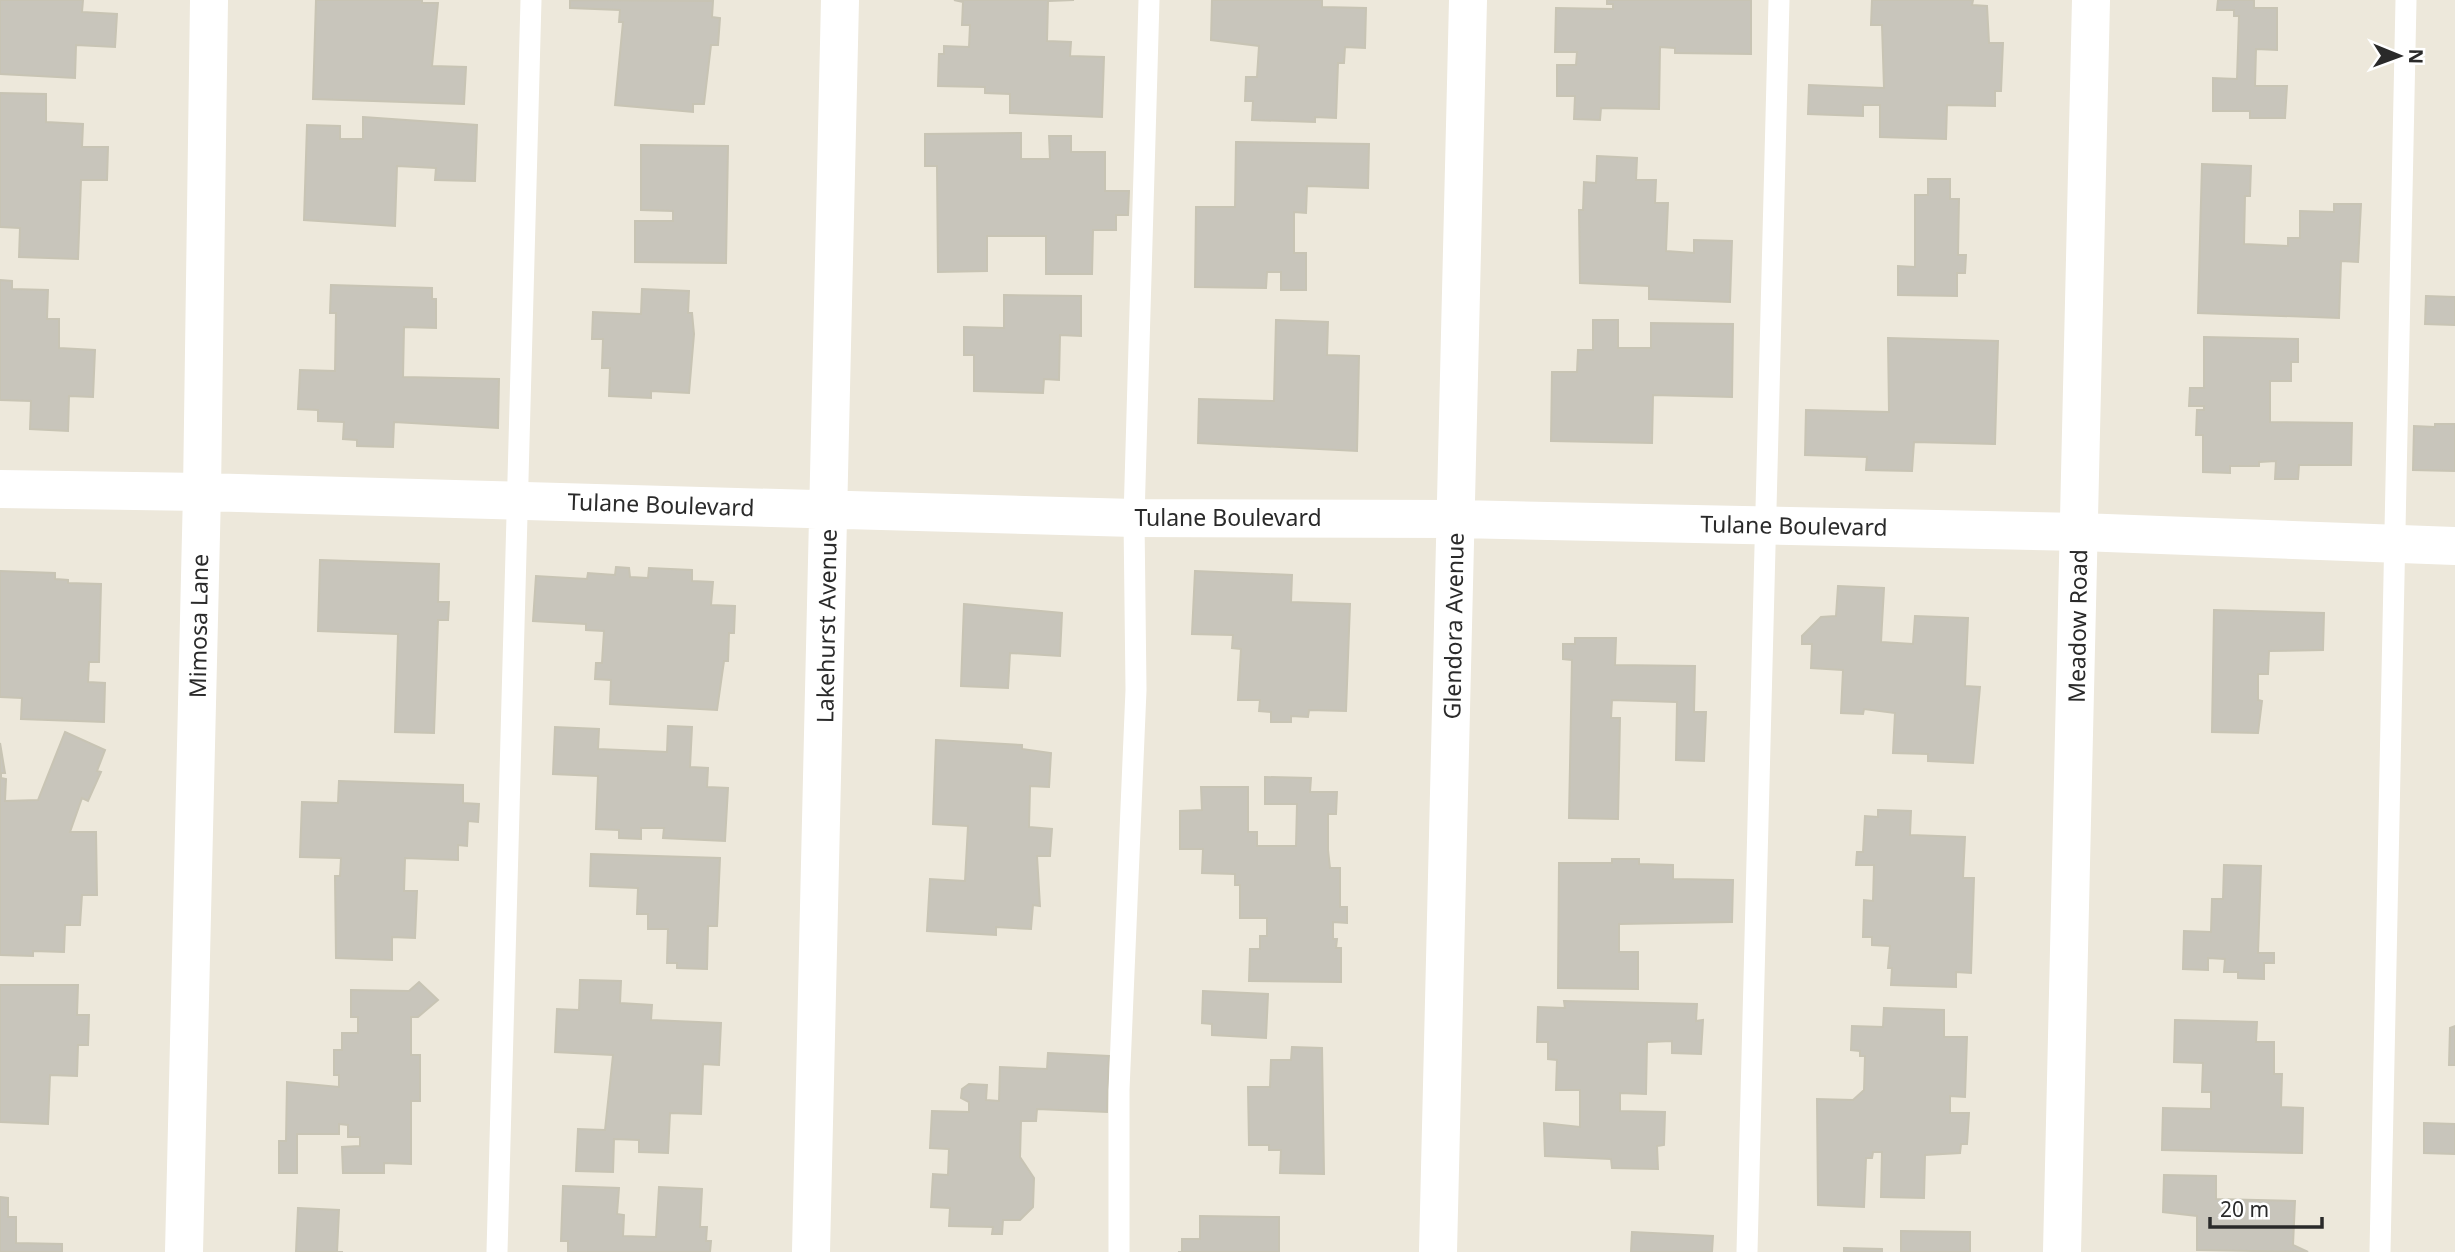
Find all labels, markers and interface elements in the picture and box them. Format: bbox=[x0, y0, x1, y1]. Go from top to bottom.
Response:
north arrow bbox=[2364, 21, 2434, 91]
text: N bbox=[2403, 48, 2429, 64]
street label: Tulane Boulevard bbox=[567, 485, 755, 523]
street label: Tulane Boulevard bbox=[1134, 501, 1322, 533]
street label: Tulane Boulevard bbox=[1700, 507, 1888, 543]
street label: Lakehurst Avenue bbox=[808, 529, 844, 723]
street label: Glendora Avenue bbox=[1435, 532, 1471, 720]
street label: Meadow Road bbox=[2060, 549, 2094, 703]
street label: Mimosa Lane bbox=[181, 554, 215, 698]
scale bar bbox=[2210, 1186, 2322, 1230]
text: 20 m bbox=[2220, 1195, 2269, 1223]

